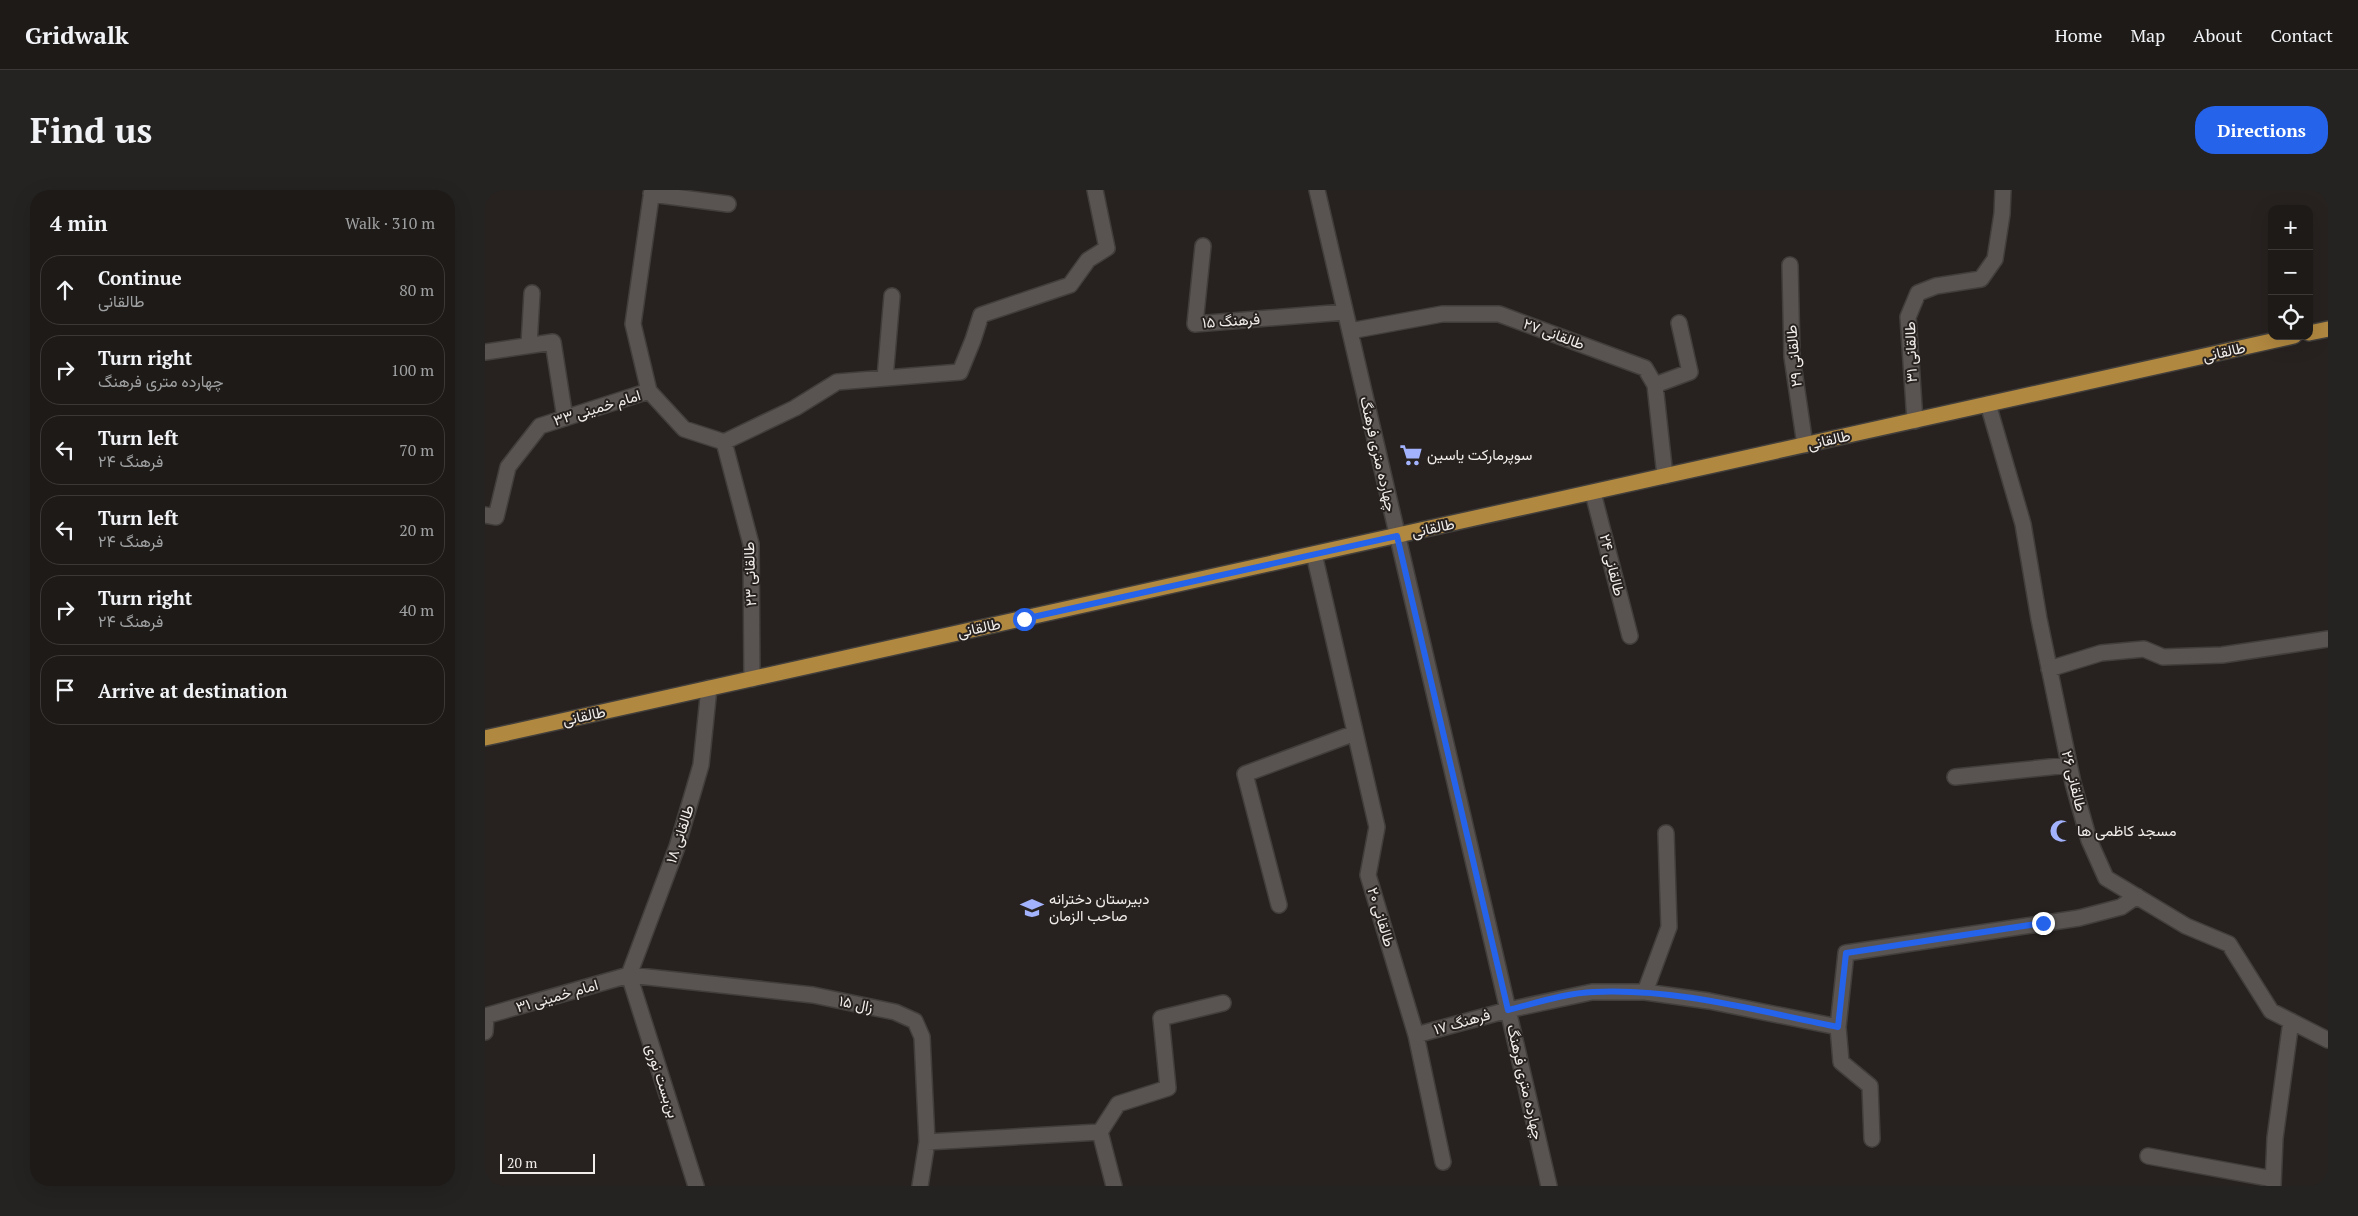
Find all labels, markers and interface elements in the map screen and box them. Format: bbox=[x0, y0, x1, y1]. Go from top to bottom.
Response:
text: Gridwalk bbox=[25, 19, 129, 51]
text: Home bbox=[2055, 23, 2102, 47]
text: Map bbox=[2130, 23, 2165, 47]
text: About bbox=[2193, 23, 2242, 47]
text: Contact bbox=[2270, 23, 2333, 47]
button: Directions bbox=[2195, 106, 2328, 154]
text: Find us bbox=[30, 107, 152, 153]
map controls bbox=[2268, 205, 2313, 340]
button: + bbox=[2268, 205, 2313, 250]
text: 4 min bbox=[50, 209, 107, 237]
text: Walk · 310 m bbox=[345, 212, 435, 234]
button: − bbox=[2268, 250, 2313, 295]
text: Continue bbox=[98, 265, 182, 290]
icon: ahead bbox=[51, 276, 79, 304]
text: 80 m bbox=[399, 279, 434, 301]
text: طالقانی bbox=[98, 290, 144, 312]
button: locate bbox=[2268, 295, 2313, 340]
street label: فرهنگ ۱۵ bbox=[1201, 308, 1261, 332]
street label: طالقانی ۲۷ bbox=[1521, 313, 1588, 354]
street label: طالقانی ۳۱ bbox=[1899, 321, 1922, 383]
street label: طالقانی ۲۹ bbox=[1780, 324, 1807, 388]
street label: طالقانی bbox=[2200, 336, 2248, 367]
text: Turn right bbox=[98, 345, 192, 370]
icon: right bbox=[51, 356, 79, 384]
text: 100 m bbox=[391, 359, 434, 381]
text: چهارده متری فرهنگ bbox=[98, 370, 224, 392]
street label: امام خمینی ۳۳ bbox=[551, 384, 643, 431]
street label: چهارده متری فرهنگ bbox=[1355, 394, 1402, 514]
street label: طالقانی bbox=[1805, 424, 1853, 455]
text: Turn left bbox=[98, 425, 179, 450]
icon: left bbox=[51, 436, 79, 464]
text: 70 m bbox=[399, 439, 434, 461]
supermarket icon: سوپرمارکت یاسین bbox=[1398, 442, 1424, 468]
place label: سوپرمارکت یاسین bbox=[1427, 444, 1533, 465]
text: فرهنگ ۲۴ bbox=[98, 450, 163, 472]
text: Turn left bbox=[98, 505, 179, 530]
street label: طالقانی bbox=[1409, 513, 1457, 542]
icon: left bbox=[51, 516, 79, 544]
text: 20 m bbox=[399, 519, 434, 541]
text: فرهنگ ۲۴ bbox=[98, 530, 163, 552]
street label: طالقانی ۲۴ bbox=[1595, 532, 1630, 598]
street label: طالقانی ۲۳ bbox=[738, 541, 761, 607]
text: Turn right bbox=[98, 585, 192, 610]
icon: right bbox=[51, 596, 79, 624]
text: 40 m bbox=[399, 599, 434, 621]
route start bbox=[1013, 608, 1036, 631]
text: فرهنگ ۲۴ bbox=[98, 610, 163, 632]
street label: طالقانی bbox=[955, 613, 1003, 642]
icon: arrive bbox=[51, 676, 79, 704]
text: Arrive at destination bbox=[98, 678, 287, 703]
street label: طالقانی bbox=[560, 701, 608, 730]
street label: طالقانی ۲۶ bbox=[2057, 748, 2092, 814]
street label: طالقانی ۱۸ bbox=[660, 802, 699, 866]
mosque icon: مسجد کاظمی ها bbox=[2048, 818, 2074, 844]
place label: مسجد کاظمی ها bbox=[2077, 820, 2176, 841]
street label: طالقانی ۲۰ bbox=[1362, 884, 1401, 949]
place label: دبیرستان دخترانه صاحب الزمان bbox=[1049, 888, 1149, 925]
school or university icon: دبیرستان دخترانه صاحب الزمان bbox=[1019, 895, 1045, 921]
route end bbox=[2032, 912, 2055, 935]
street label: امام خمینی ۳۱ bbox=[513, 974, 600, 1017]
street label: زال ۱۵ bbox=[838, 990, 875, 1016]
street label: فرهنگ ۱۷ bbox=[1431, 1003, 1492, 1039]
street label: چهارده متری فرهنگ bbox=[1502, 1022, 1549, 1142]
street label: بن‌بست نوری bbox=[641, 1041, 684, 1121]
scale bar bbox=[500, 1151, 595, 1174]
text: 20 m bbox=[507, 1153, 537, 1172]

